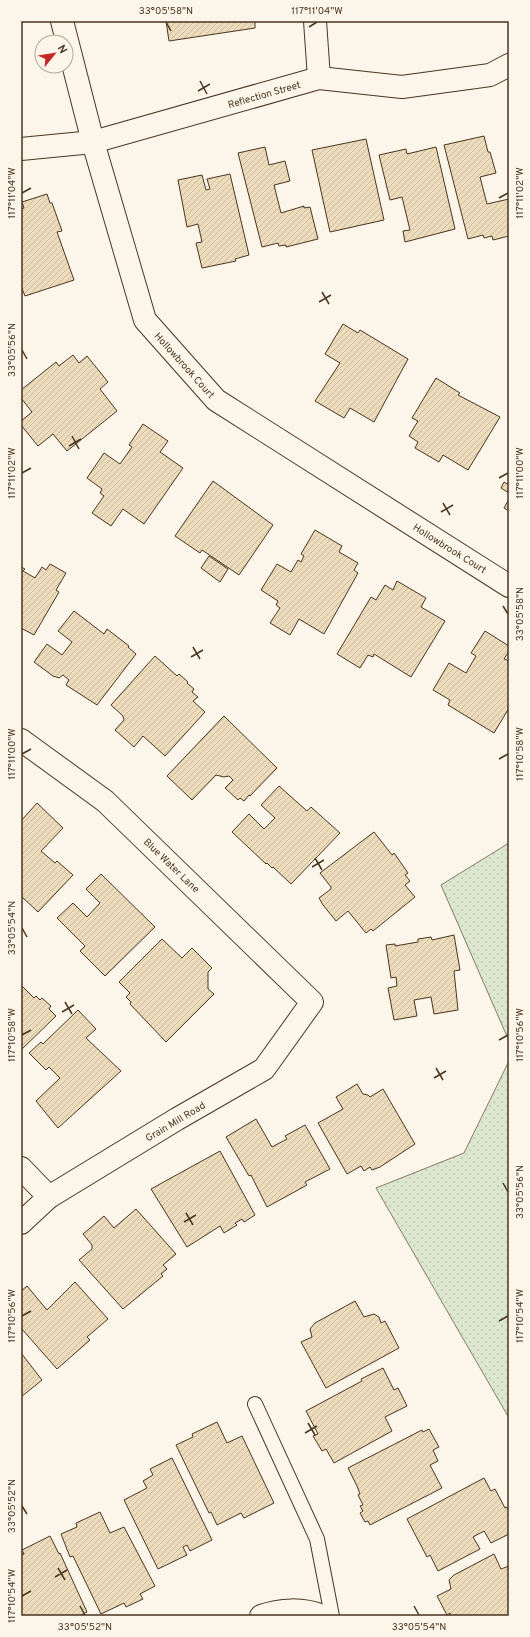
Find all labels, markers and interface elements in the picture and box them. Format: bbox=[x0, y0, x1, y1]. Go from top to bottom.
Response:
text: 33°05'58"N bbox=[139, 5, 193, 18]
text: 117°11'04"W bbox=[291, 5, 343, 18]
north arrow bbox=[34, 34, 74, 74]
text: N bbox=[54, 43, 70, 56]
street label: Reflection Street bbox=[226, 79, 303, 112]
text: 117°11'04"W bbox=[6, 167, 19, 219]
text: 117°11'02"W bbox=[514, 167, 527, 219]
text: 33°05'56"N bbox=[6, 323, 19, 377]
street label: Hollowbrook Court bbox=[151, 330, 217, 402]
text: 117°11'02"W bbox=[6, 447, 19, 499]
text: 117°11'00"W bbox=[514, 447, 527, 499]
street label: Hollowbrook Court bbox=[410, 521, 489, 577]
text: 33°05'58"N bbox=[514, 587, 527, 641]
text: 117°10'58"W bbox=[514, 727, 527, 781]
text: 117°11'00"W bbox=[6, 728, 19, 780]
street label: Blue Water Lane bbox=[140, 836, 202, 896]
text: 33°05'54"N bbox=[6, 901, 19, 955]
text: 117°10'58"W bbox=[6, 1008, 19, 1062]
text: 117°10'56"W bbox=[514, 1008, 527, 1062]
street label: Grain Mill Road bbox=[143, 1099, 208, 1145]
text: 33°05'56"N bbox=[514, 1165, 527, 1219]
text: 117°10'56"W bbox=[6, 1289, 19, 1343]
text: 117°10'54"W bbox=[514, 1289, 527, 1343]
text: 33°05'52"N bbox=[6, 1479, 19, 1533]
text: 117°10'54"W bbox=[6, 1569, 19, 1623]
text: 33°05'52"N bbox=[58, 1621, 112, 1634]
text: 33°05'54"N bbox=[392, 1621, 446, 1634]

